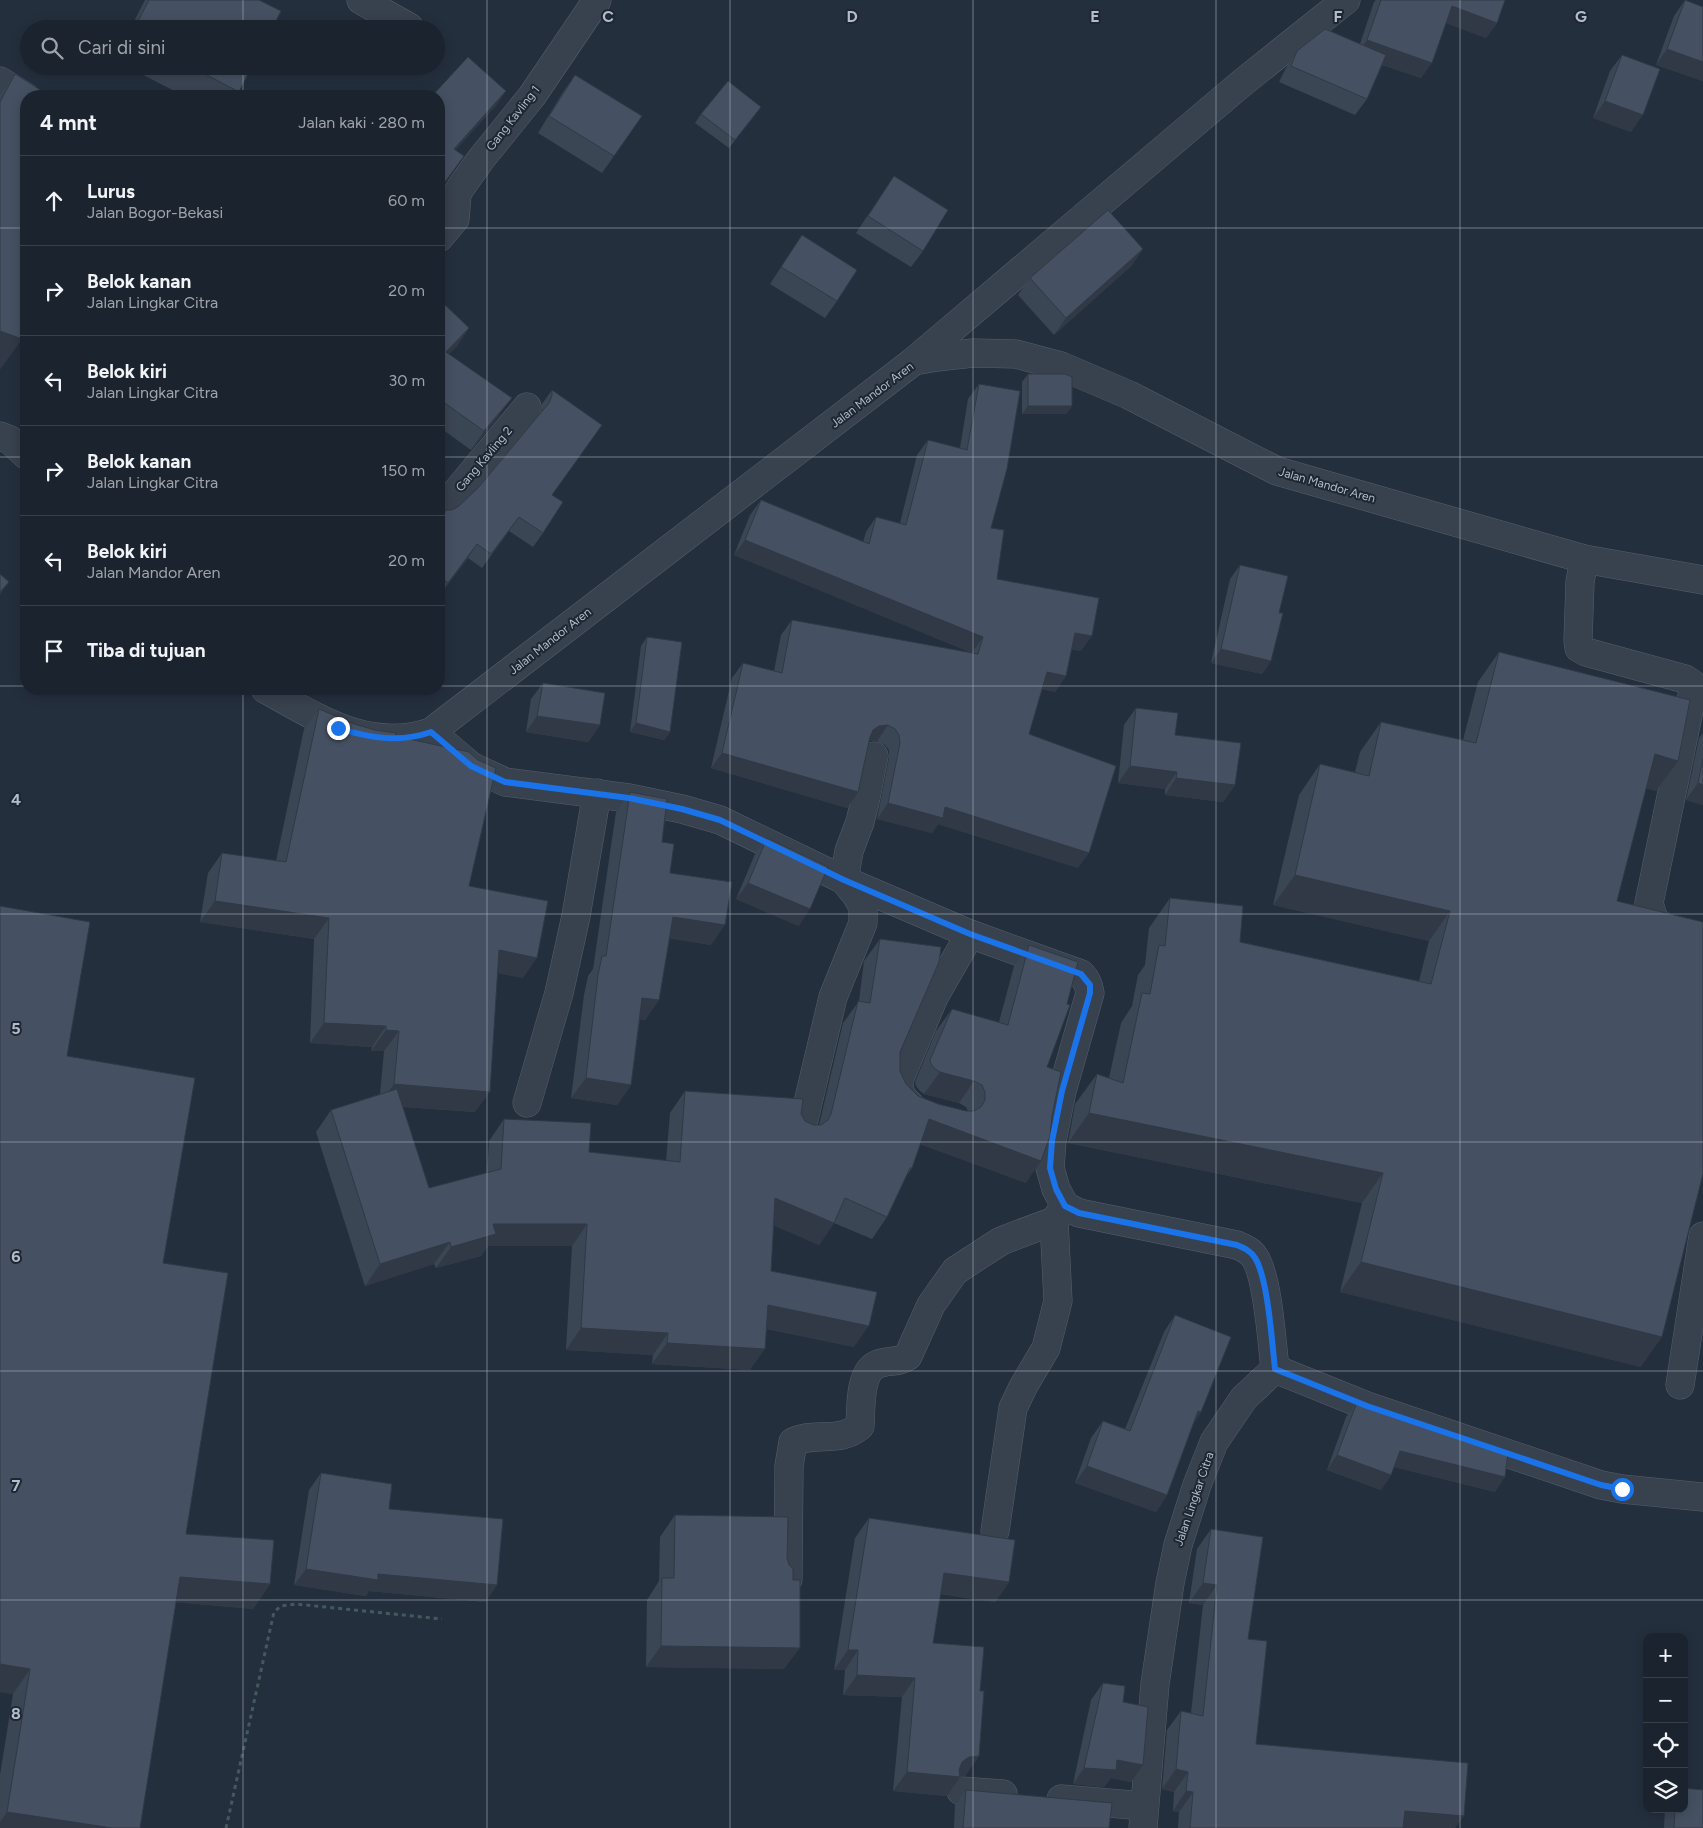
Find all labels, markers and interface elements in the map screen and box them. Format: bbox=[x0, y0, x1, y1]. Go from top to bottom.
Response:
text: C bbox=[602, 7, 614, 26]
text: D bbox=[846, 7, 858, 26]
text: E bbox=[1090, 7, 1100, 26]
text: F bbox=[1334, 7, 1343, 26]
text: G bbox=[1575, 7, 1587, 26]
search box bbox=[20, 20, 445, 75]
icon: search bbox=[38, 34, 66, 62]
text: Cari di sini bbox=[78, 36, 165, 59]
street label: Gang Kavling 1 bbox=[483, 83, 543, 153]
text: 4 mnt bbox=[40, 110, 97, 135]
text: Jalan kaki · 280 m bbox=[298, 113, 425, 132]
text: Lurus bbox=[87, 180, 135, 203]
icon: ahead bbox=[40, 187, 68, 215]
text: 60 m bbox=[388, 191, 425, 210]
text: Jalan Bogor-Bekasi bbox=[87, 203, 223, 222]
text: Belok kanan bbox=[87, 270, 191, 293]
icon: right bbox=[40, 277, 68, 305]
text: 20 m bbox=[388, 281, 425, 300]
text: Jalan Lingkar Citra bbox=[87, 293, 218, 312]
street label: Jalan Mandor Aren bbox=[828, 359, 916, 431]
text: Belok kiri bbox=[87, 360, 167, 383]
icon: left bbox=[40, 367, 68, 395]
text: 30 m bbox=[388, 371, 425, 390]
text: Jalan Lingkar Citra bbox=[87, 383, 218, 402]
street label: Gang Kavling 2 bbox=[453, 424, 515, 494]
text: Belok kanan bbox=[87, 450, 191, 473]
icon: right bbox=[40, 457, 68, 485]
text: 150 m bbox=[381, 461, 425, 480]
street label: Jalan Mandor Aren bbox=[1277, 464, 1377, 506]
text: Jalan Lingkar Citra bbox=[87, 473, 218, 492]
text: Belok kiri bbox=[87, 540, 167, 563]
icon: left bbox=[40, 547, 68, 575]
text: 20 m bbox=[388, 551, 425, 570]
text: Jalan Mandor Aren bbox=[87, 563, 221, 582]
street label: Jalan Mandor Aren bbox=[506, 604, 594, 677]
icon: arrive bbox=[40, 637, 68, 665]
text: Tiba di tujuan bbox=[87, 639, 206, 662]
route end bbox=[327, 717, 350, 740]
text: 4 bbox=[11, 790, 21, 809]
text: 5 bbox=[11, 1019, 21, 1038]
text: 6 bbox=[11, 1247, 21, 1266]
street label: Jalan Lingkar Citra bbox=[1171, 1450, 1217, 1548]
text: 7 bbox=[12, 1476, 21, 1495]
route start bbox=[1611, 1478, 1634, 1501]
map controls bbox=[1643, 1633, 1688, 1813]
button: + bbox=[1643, 1633, 1688, 1678]
button: − bbox=[1643, 1678, 1688, 1723]
text: 8 bbox=[11, 1704, 21, 1723]
button: locate bbox=[1643, 1723, 1688, 1768]
button: layers bbox=[1643, 1768, 1688, 1813]

